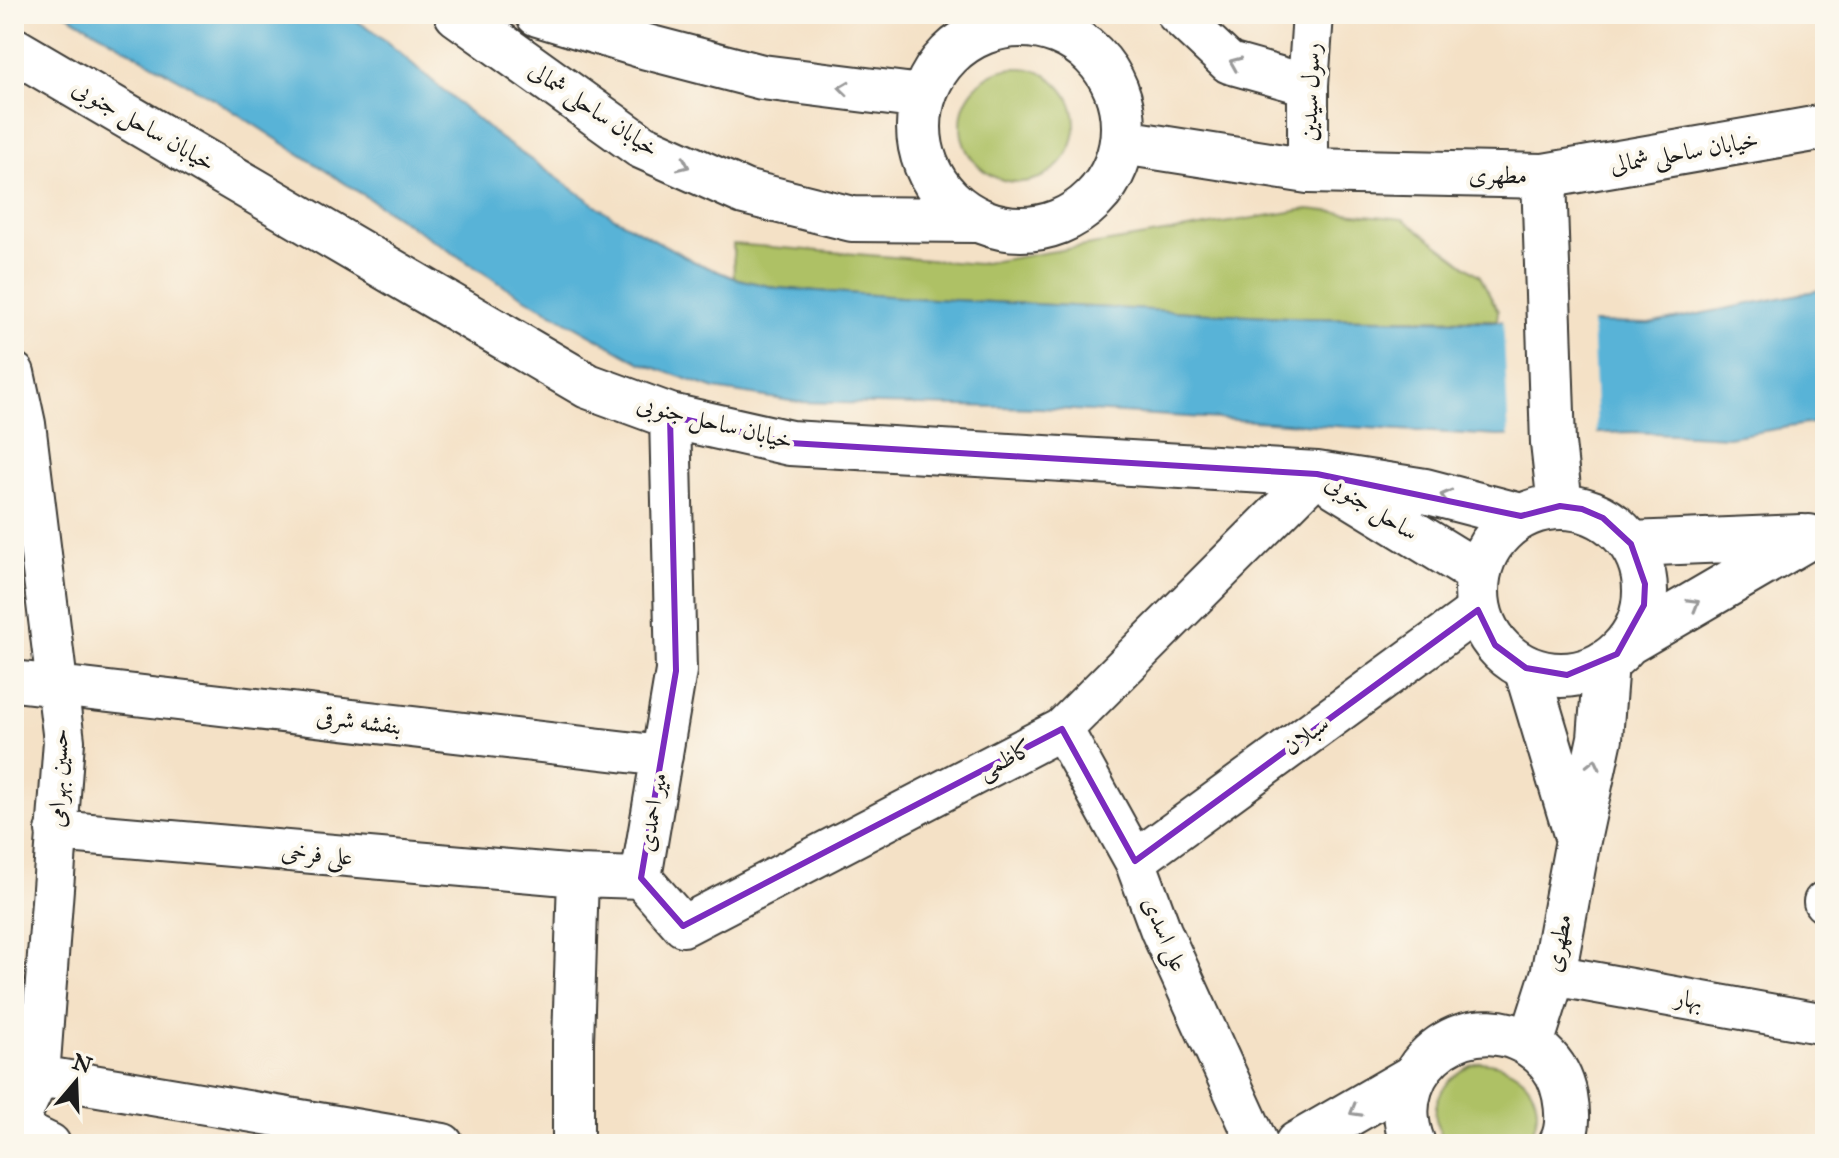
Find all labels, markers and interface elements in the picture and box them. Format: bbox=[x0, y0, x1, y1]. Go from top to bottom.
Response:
street label: رسول سیدین bbox=[1293, 42, 1327, 142]
street label: خیابان ساحلی شمالی bbox=[522, 55, 665, 165]
one-way arrow bbox=[1229, 56, 1244, 72]
street label: خیابان ساحل جنوبی bbox=[66, 72, 221, 180]
one-way arrow bbox=[837, 80, 850, 97]
street label: خیابان ساحلی شمالی bbox=[1607, 124, 1761, 182]
one-way arrow bbox=[676, 156, 690, 172]
street label: مطهری bbox=[1468, 159, 1528, 191]
street label: خیابان ساحل جنوبی bbox=[633, 388, 796, 458]
street label: ساحل جنوبی bbox=[1319, 467, 1424, 549]
one-way arrow bbox=[1439, 489, 1453, 506]
one-way arrow bbox=[1685, 598, 1700, 614]
street label: بنفشه شرقی bbox=[315, 701, 403, 742]
street label: سبلان bbox=[1277, 708, 1335, 762]
street label: حسین بهرامی bbox=[41, 728, 75, 828]
street label: کاظمی bbox=[973, 733, 1038, 787]
one-way arrow bbox=[1585, 757, 1602, 771]
street label: میر احمدی bbox=[630, 770, 674, 854]
street label: علی فرخی bbox=[280, 836, 354, 874]
street label: علی اسدی bbox=[1134, 892, 1194, 977]
street label: مطهری bbox=[1538, 911, 1578, 975]
street label: بهار bbox=[1671, 981, 1705, 1016]
north arrow bbox=[36, 1042, 116, 1122]
text: N bbox=[69, 1048, 96, 1079]
one-way arrow bbox=[1350, 1101, 1364, 1117]

